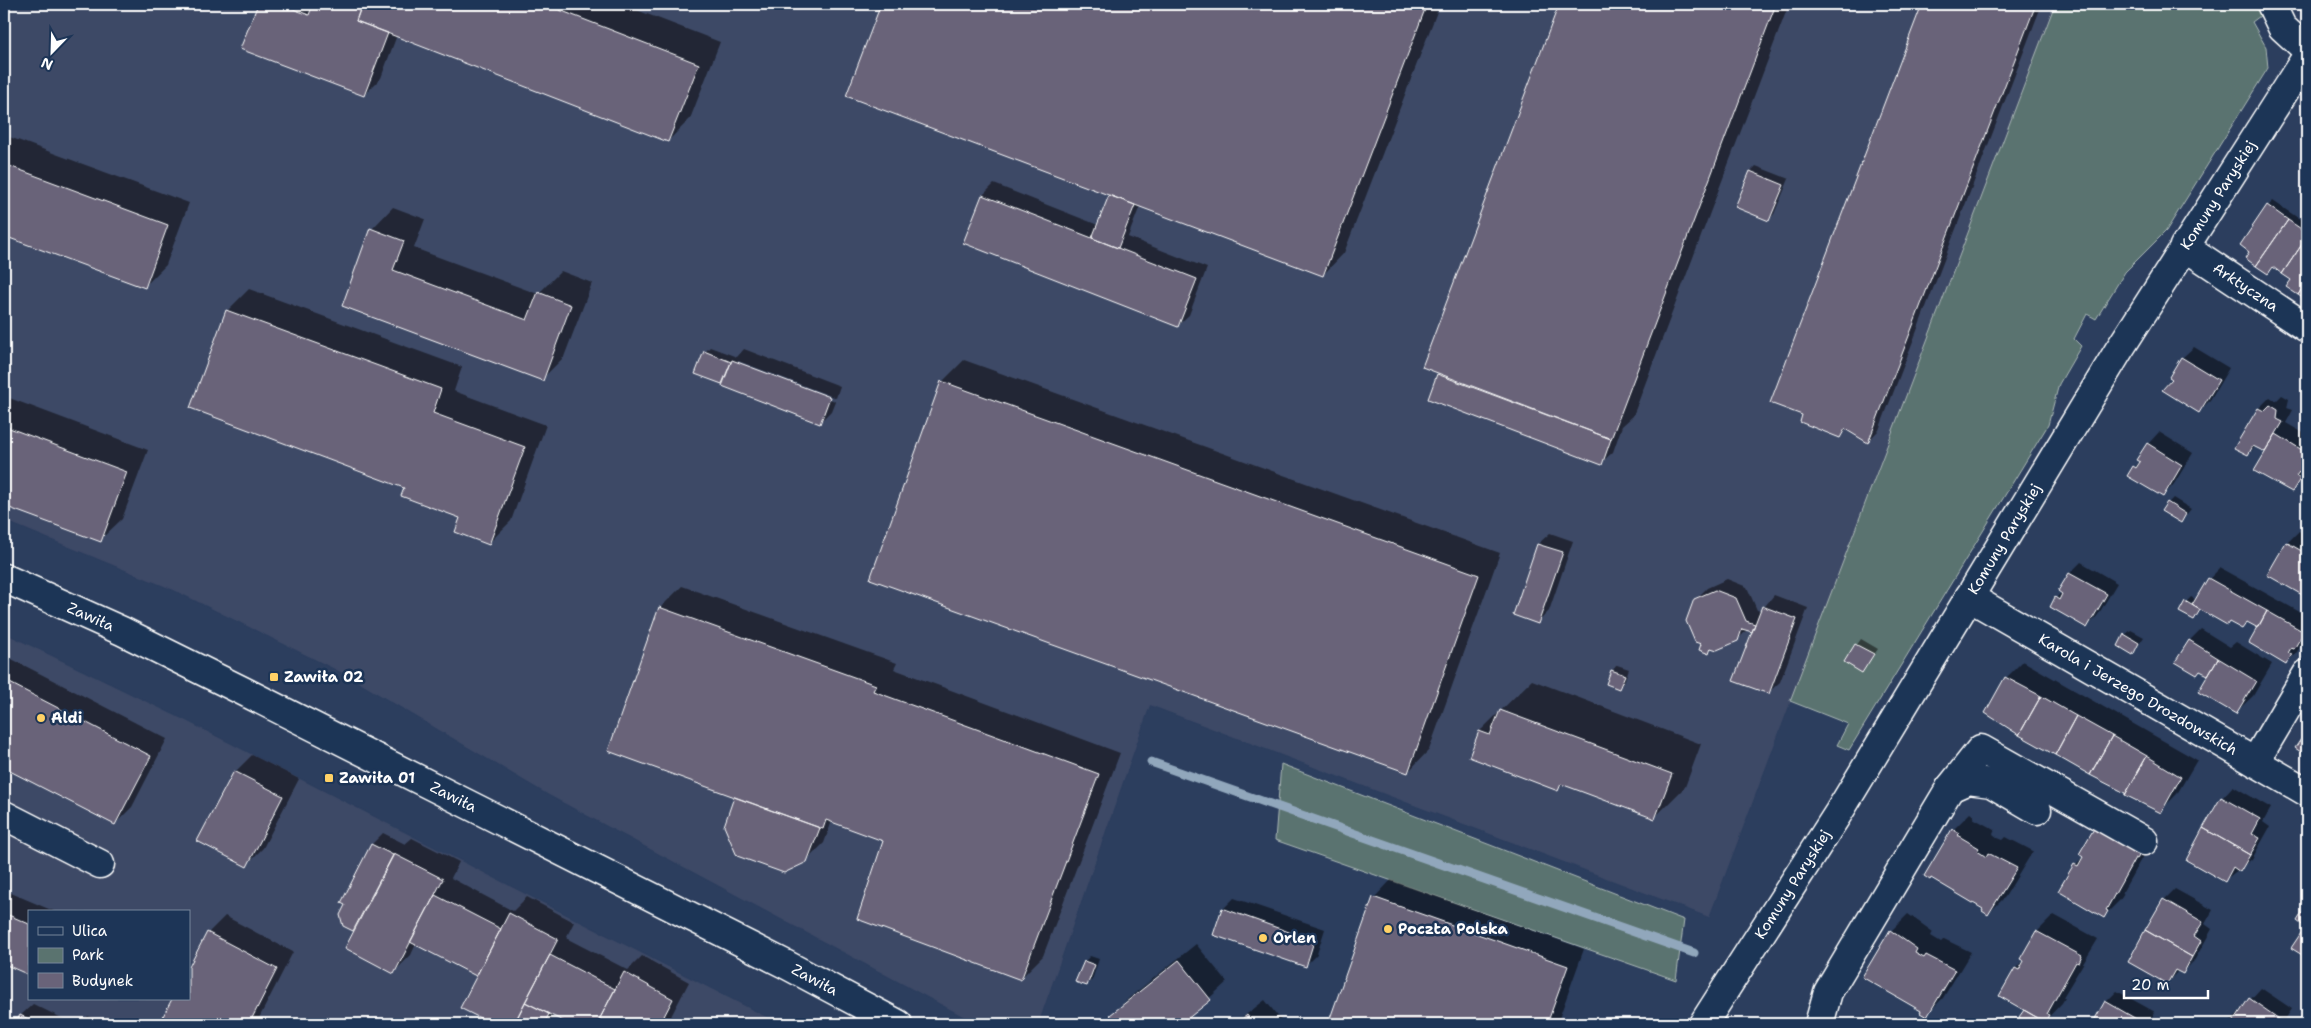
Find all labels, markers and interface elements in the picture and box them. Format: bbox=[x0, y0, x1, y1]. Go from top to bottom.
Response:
north arrow bbox=[28, 28, 78, 78]
text: N bbox=[38, 54, 56, 74]
street label: Komuny Paryskiej bbox=[2176, 136, 2261, 254]
street label: Arktyczna bbox=[2209, 258, 2283, 316]
street label: Komuny Paryskiej bbox=[1963, 480, 2046, 598]
street label: Zawiła bbox=[64, 598, 118, 636]
street label: Karola i Jerzego Drozdowskich bbox=[2035, 629, 2241, 760]
place label: Zawiła 02 bbox=[284, 667, 364, 687]
marker: Zawiła 02 bbox=[268, 671, 280, 683]
place label: Aldi bbox=[51, 708, 82, 728]
marker: Aldi bbox=[35, 712, 47, 724]
place label: Zawiła 01 bbox=[339, 768, 415, 788]
marker: Zawiła 01 bbox=[323, 772, 335, 784]
street label: Zawiła bbox=[427, 777, 481, 817]
street label: Komuny Paryskiej bbox=[1750, 826, 1835, 943]
legend bbox=[28, 910, 190, 1000]
place label: Poczta Polska bbox=[1398, 919, 1509, 939]
text: Ulica bbox=[72, 921, 108, 941]
marker: Poczta Polska bbox=[1382, 923, 1394, 935]
place label: Orlen bbox=[1273, 928, 1316, 948]
marker: Orlen bbox=[1257, 932, 1269, 944]
text: Park bbox=[72, 945, 104, 965]
street label: Zawiła bbox=[788, 959, 842, 1001]
scale bar bbox=[2124, 968, 2207, 1000]
text: Budynek bbox=[72, 971, 133, 991]
text: 20 m bbox=[2131, 975, 2170, 995]

